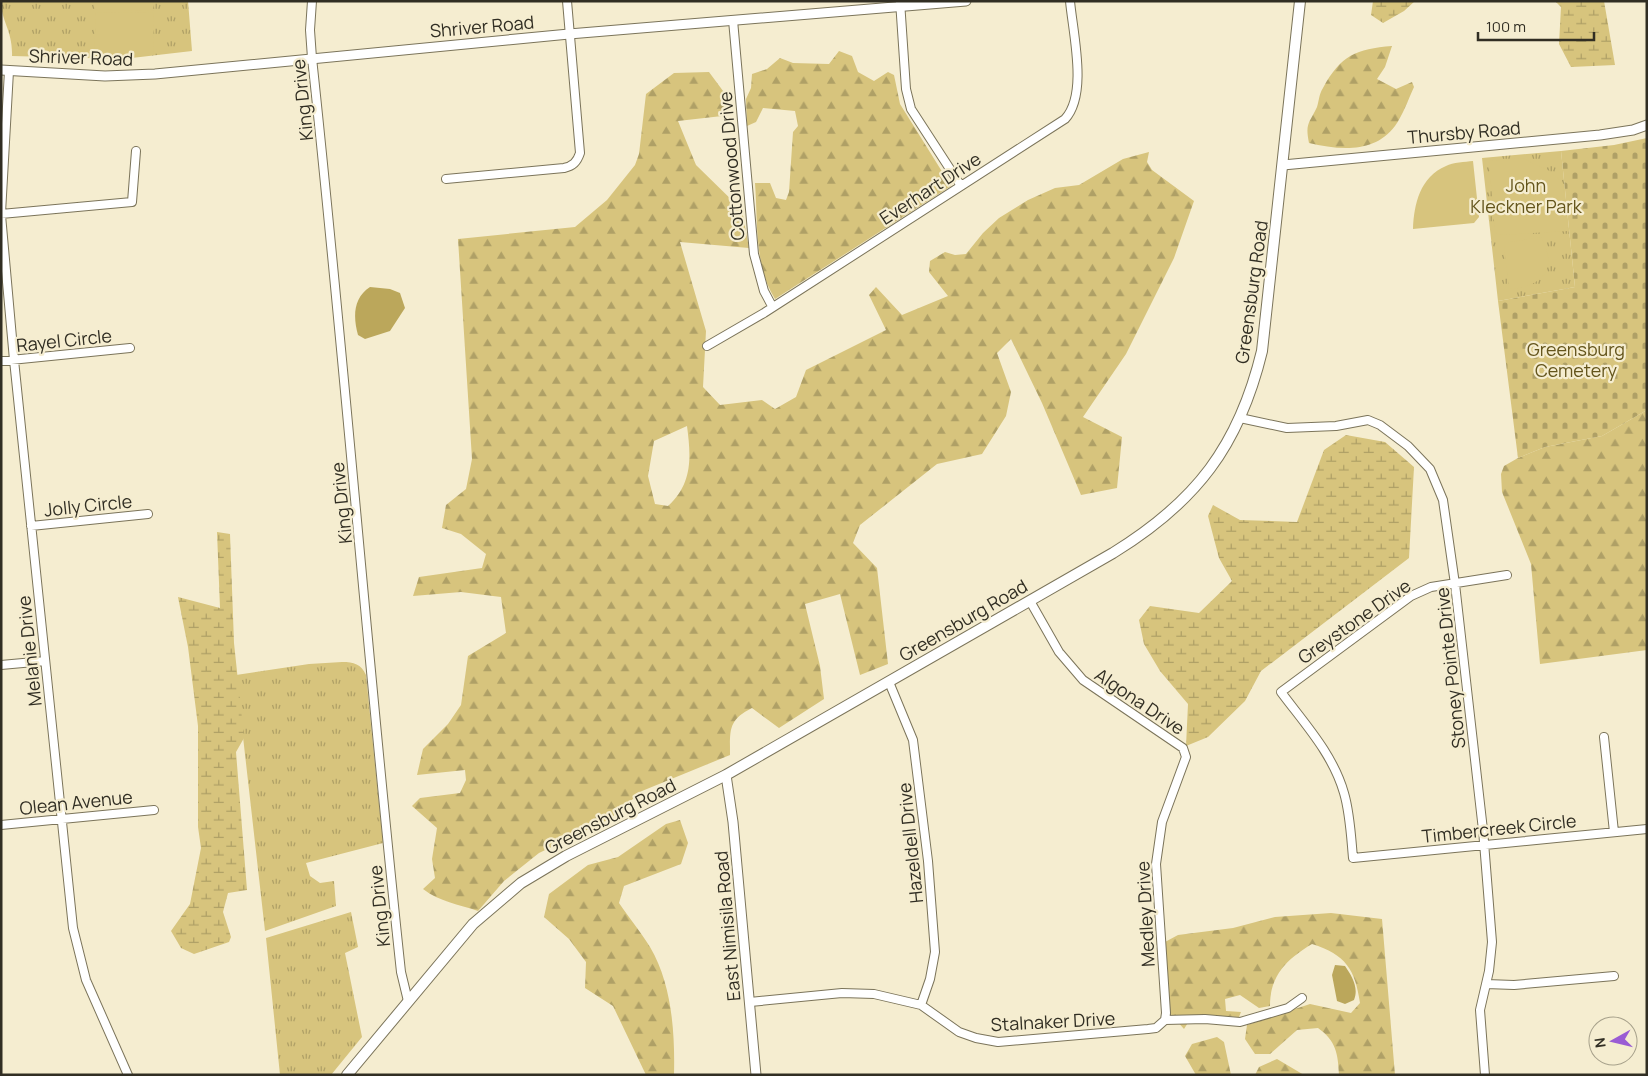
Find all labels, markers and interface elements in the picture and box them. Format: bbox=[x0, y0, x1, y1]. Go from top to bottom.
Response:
street label: Shriver Road bbox=[429, 9, 535, 43]
scale bar bbox=[1478, 10, 1594, 42]
text: 100 m bbox=[1486, 16, 1526, 37]
street label: Shriver Road bbox=[28, 43, 134, 71]
street label: King Drive bbox=[286, 58, 318, 142]
street label: Cottonwood Drive bbox=[713, 91, 749, 241]
street label: Thursby Road bbox=[1406, 115, 1522, 149]
street label: Everhart Drive bbox=[875, 146, 985, 230]
park label: John Kleckner Park bbox=[1470, 173, 1583, 218]
street label: Greensburg Road bbox=[1229, 219, 1273, 365]
street label: Rayel Circle bbox=[15, 323, 113, 357]
park label: Greensburg Cemetery bbox=[1527, 337, 1625, 382]
street label: King Drive bbox=[325, 461, 357, 545]
street label: Jolly Circle bbox=[43, 488, 133, 522]
street label: Greystone Drive bbox=[1293, 573, 1415, 669]
street label: Greensburg Road bbox=[895, 574, 1031, 666]
street label: Stoney Pointe Drive bbox=[1430, 586, 1470, 750]
street label: Melanie Drive bbox=[11, 595, 47, 707]
street label: Algona Drive bbox=[1090, 662, 1190, 740]
street label: Greensburg Road bbox=[540, 773, 680, 859]
street label: Hazeldell Drive bbox=[892, 782, 928, 904]
street label: Olean Avenue bbox=[18, 784, 134, 820]
street label: Timbercreek Circle bbox=[1420, 808, 1578, 848]
street label: East Nimisila Road bbox=[708, 850, 746, 1002]
street label: Medley Drive bbox=[1130, 860, 1160, 968]
street label: King Drive bbox=[363, 864, 395, 948]
street label: Stalnaker Drive bbox=[990, 1006, 1116, 1036]
north arrow bbox=[1588, 1016, 1638, 1066]
text: N bbox=[1590, 1037, 1610, 1049]

